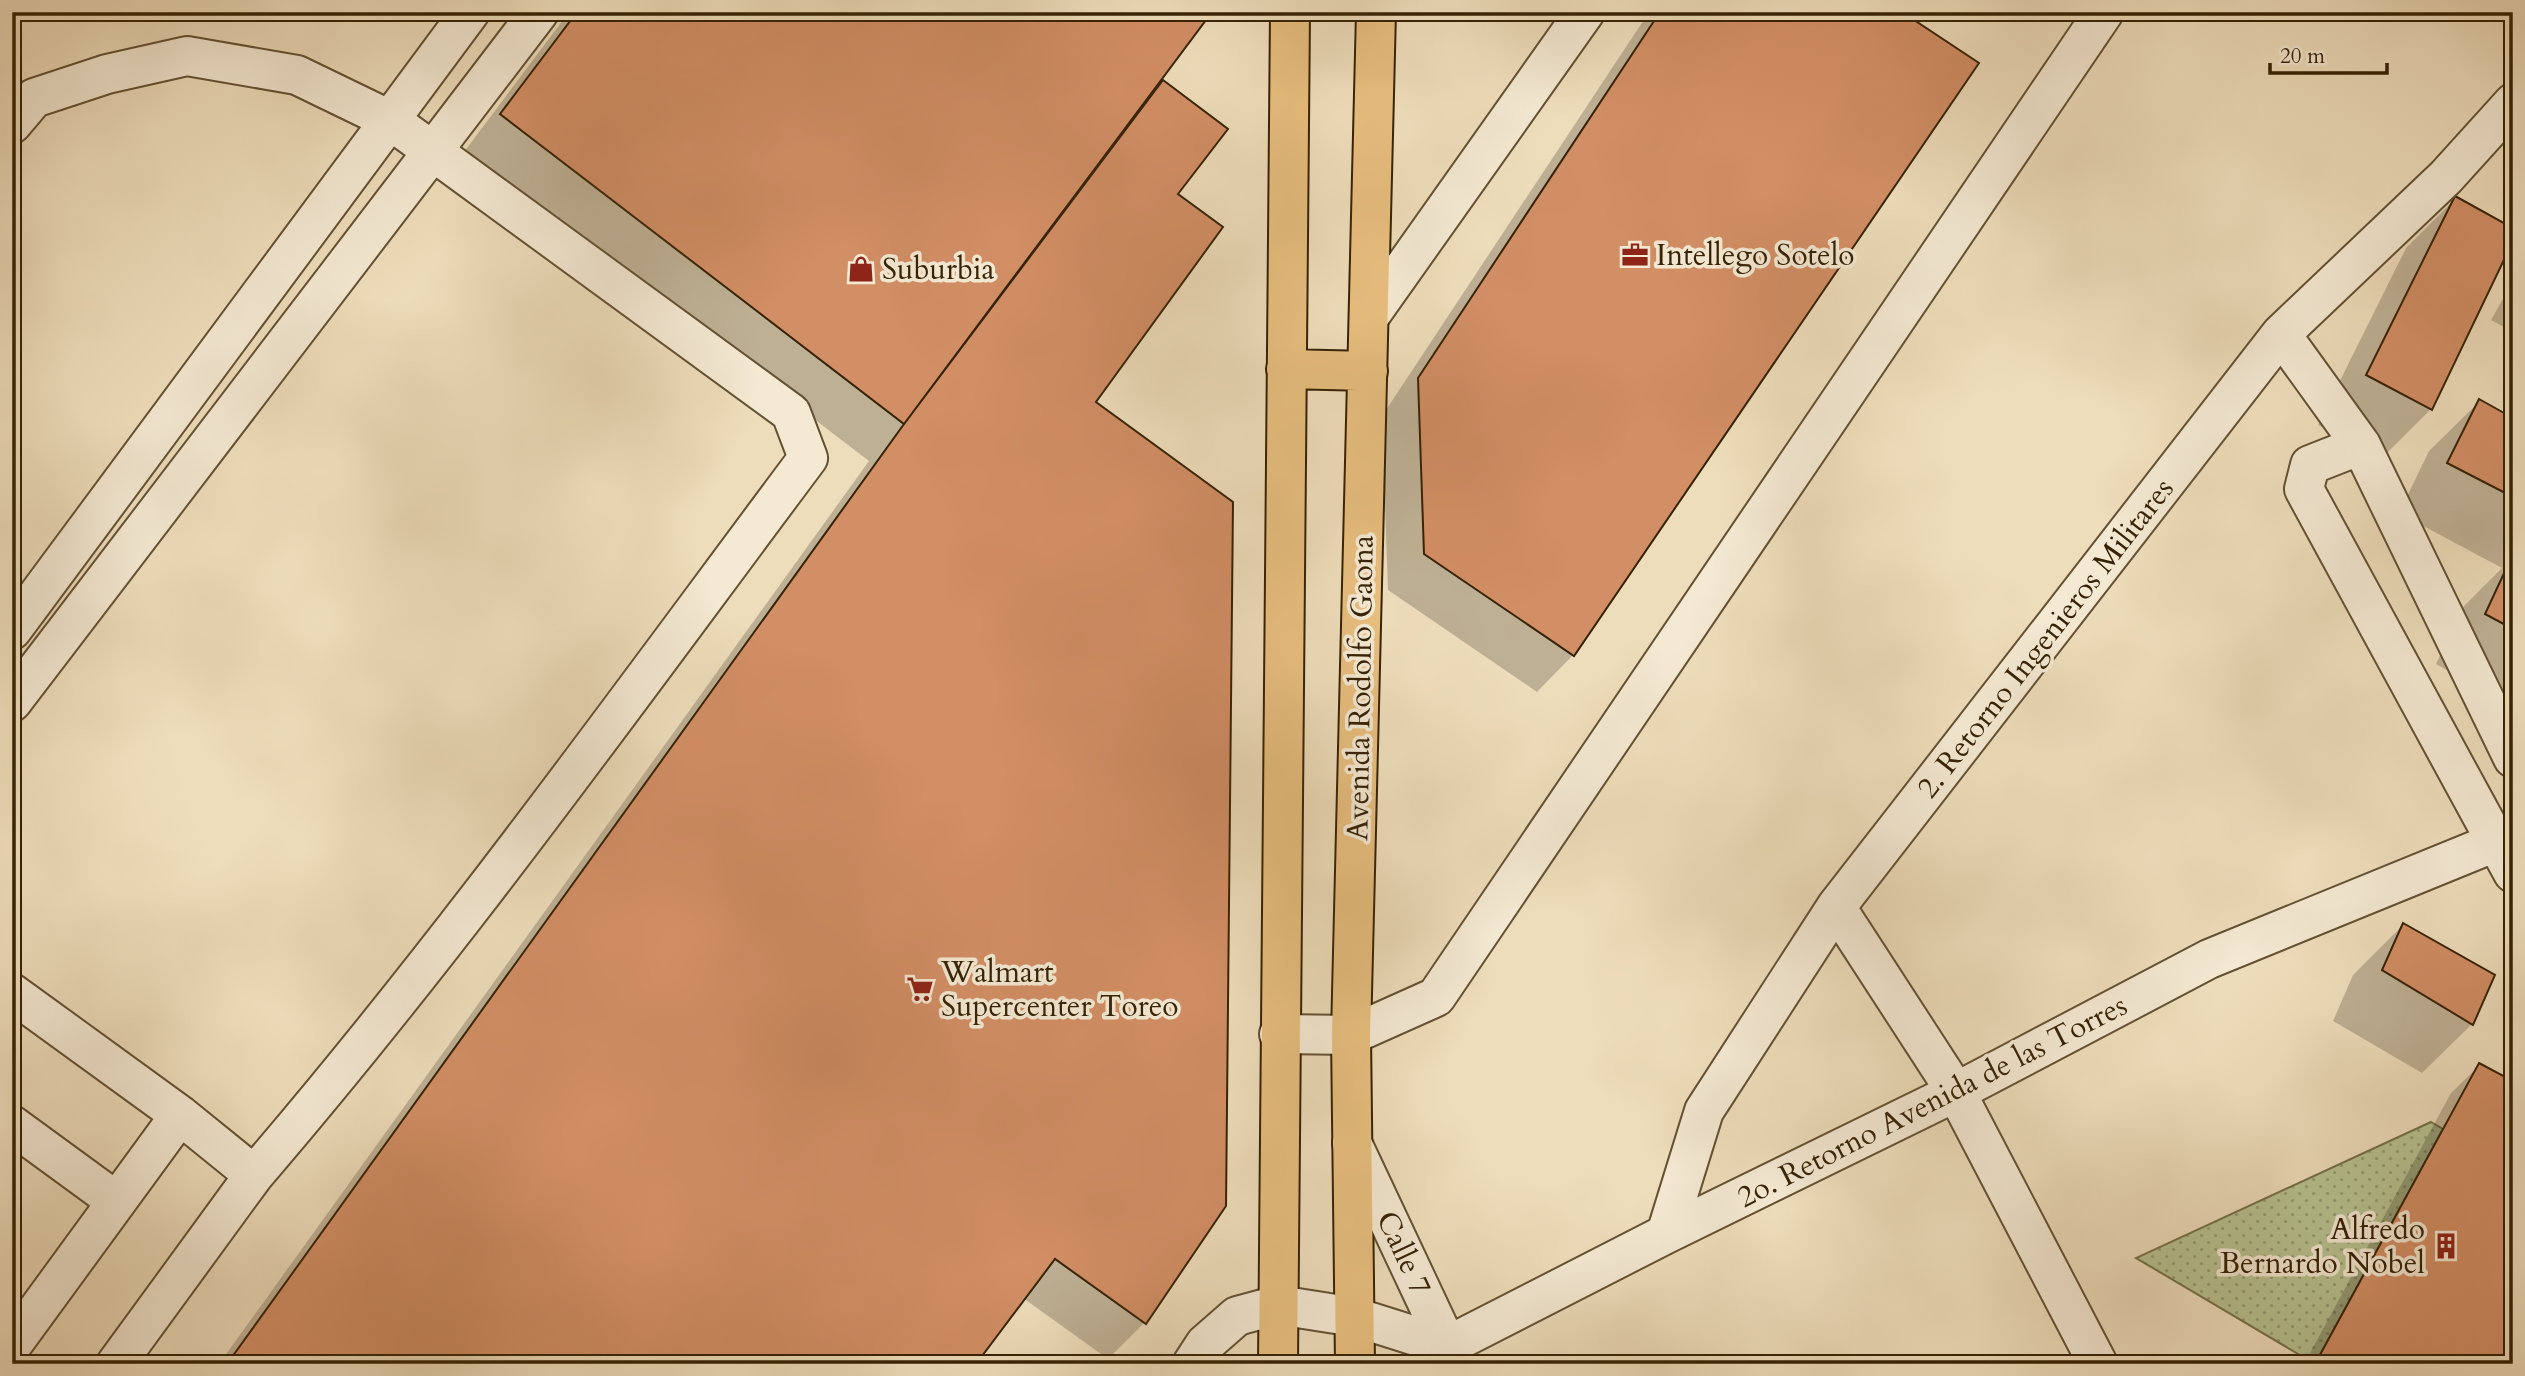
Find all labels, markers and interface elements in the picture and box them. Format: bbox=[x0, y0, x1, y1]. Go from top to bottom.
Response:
scale bar bbox=[2270, 32, 2387, 76]
text: 20 m bbox=[2280, 42, 2325, 71]
place label: Intellego Sotelo bbox=[1656, 235, 1855, 276]
office icon: Intellego Sotelo bbox=[1620, 240, 1650, 270]
place label: Suburbia bbox=[882, 249, 995, 290]
shop icon: Suburbia bbox=[846, 254, 876, 284]
street label: 2. Retorno Ingenieros Militares bbox=[1908, 470, 2183, 807]
street label: Avenida Rodolfo Gaona bbox=[1337, 535, 1384, 841]
place label: Walmart Supercenter Toreo bbox=[940, 952, 1178, 1027]
supermarket icon: Walmart Supercenter Toreo bbox=[905, 974, 935, 1004]
street label: 2o. Retorno Avenida de las Torres bbox=[1730, 985, 2134, 1218]
street label: Calle 7 bbox=[1366, 1205, 1441, 1302]
place label: Alfredo Bernardo Nobel bbox=[2220, 1209, 2425, 1284]
building icon: Alfredo Bernardo Nobel bbox=[2431, 1231, 2461, 1261]

